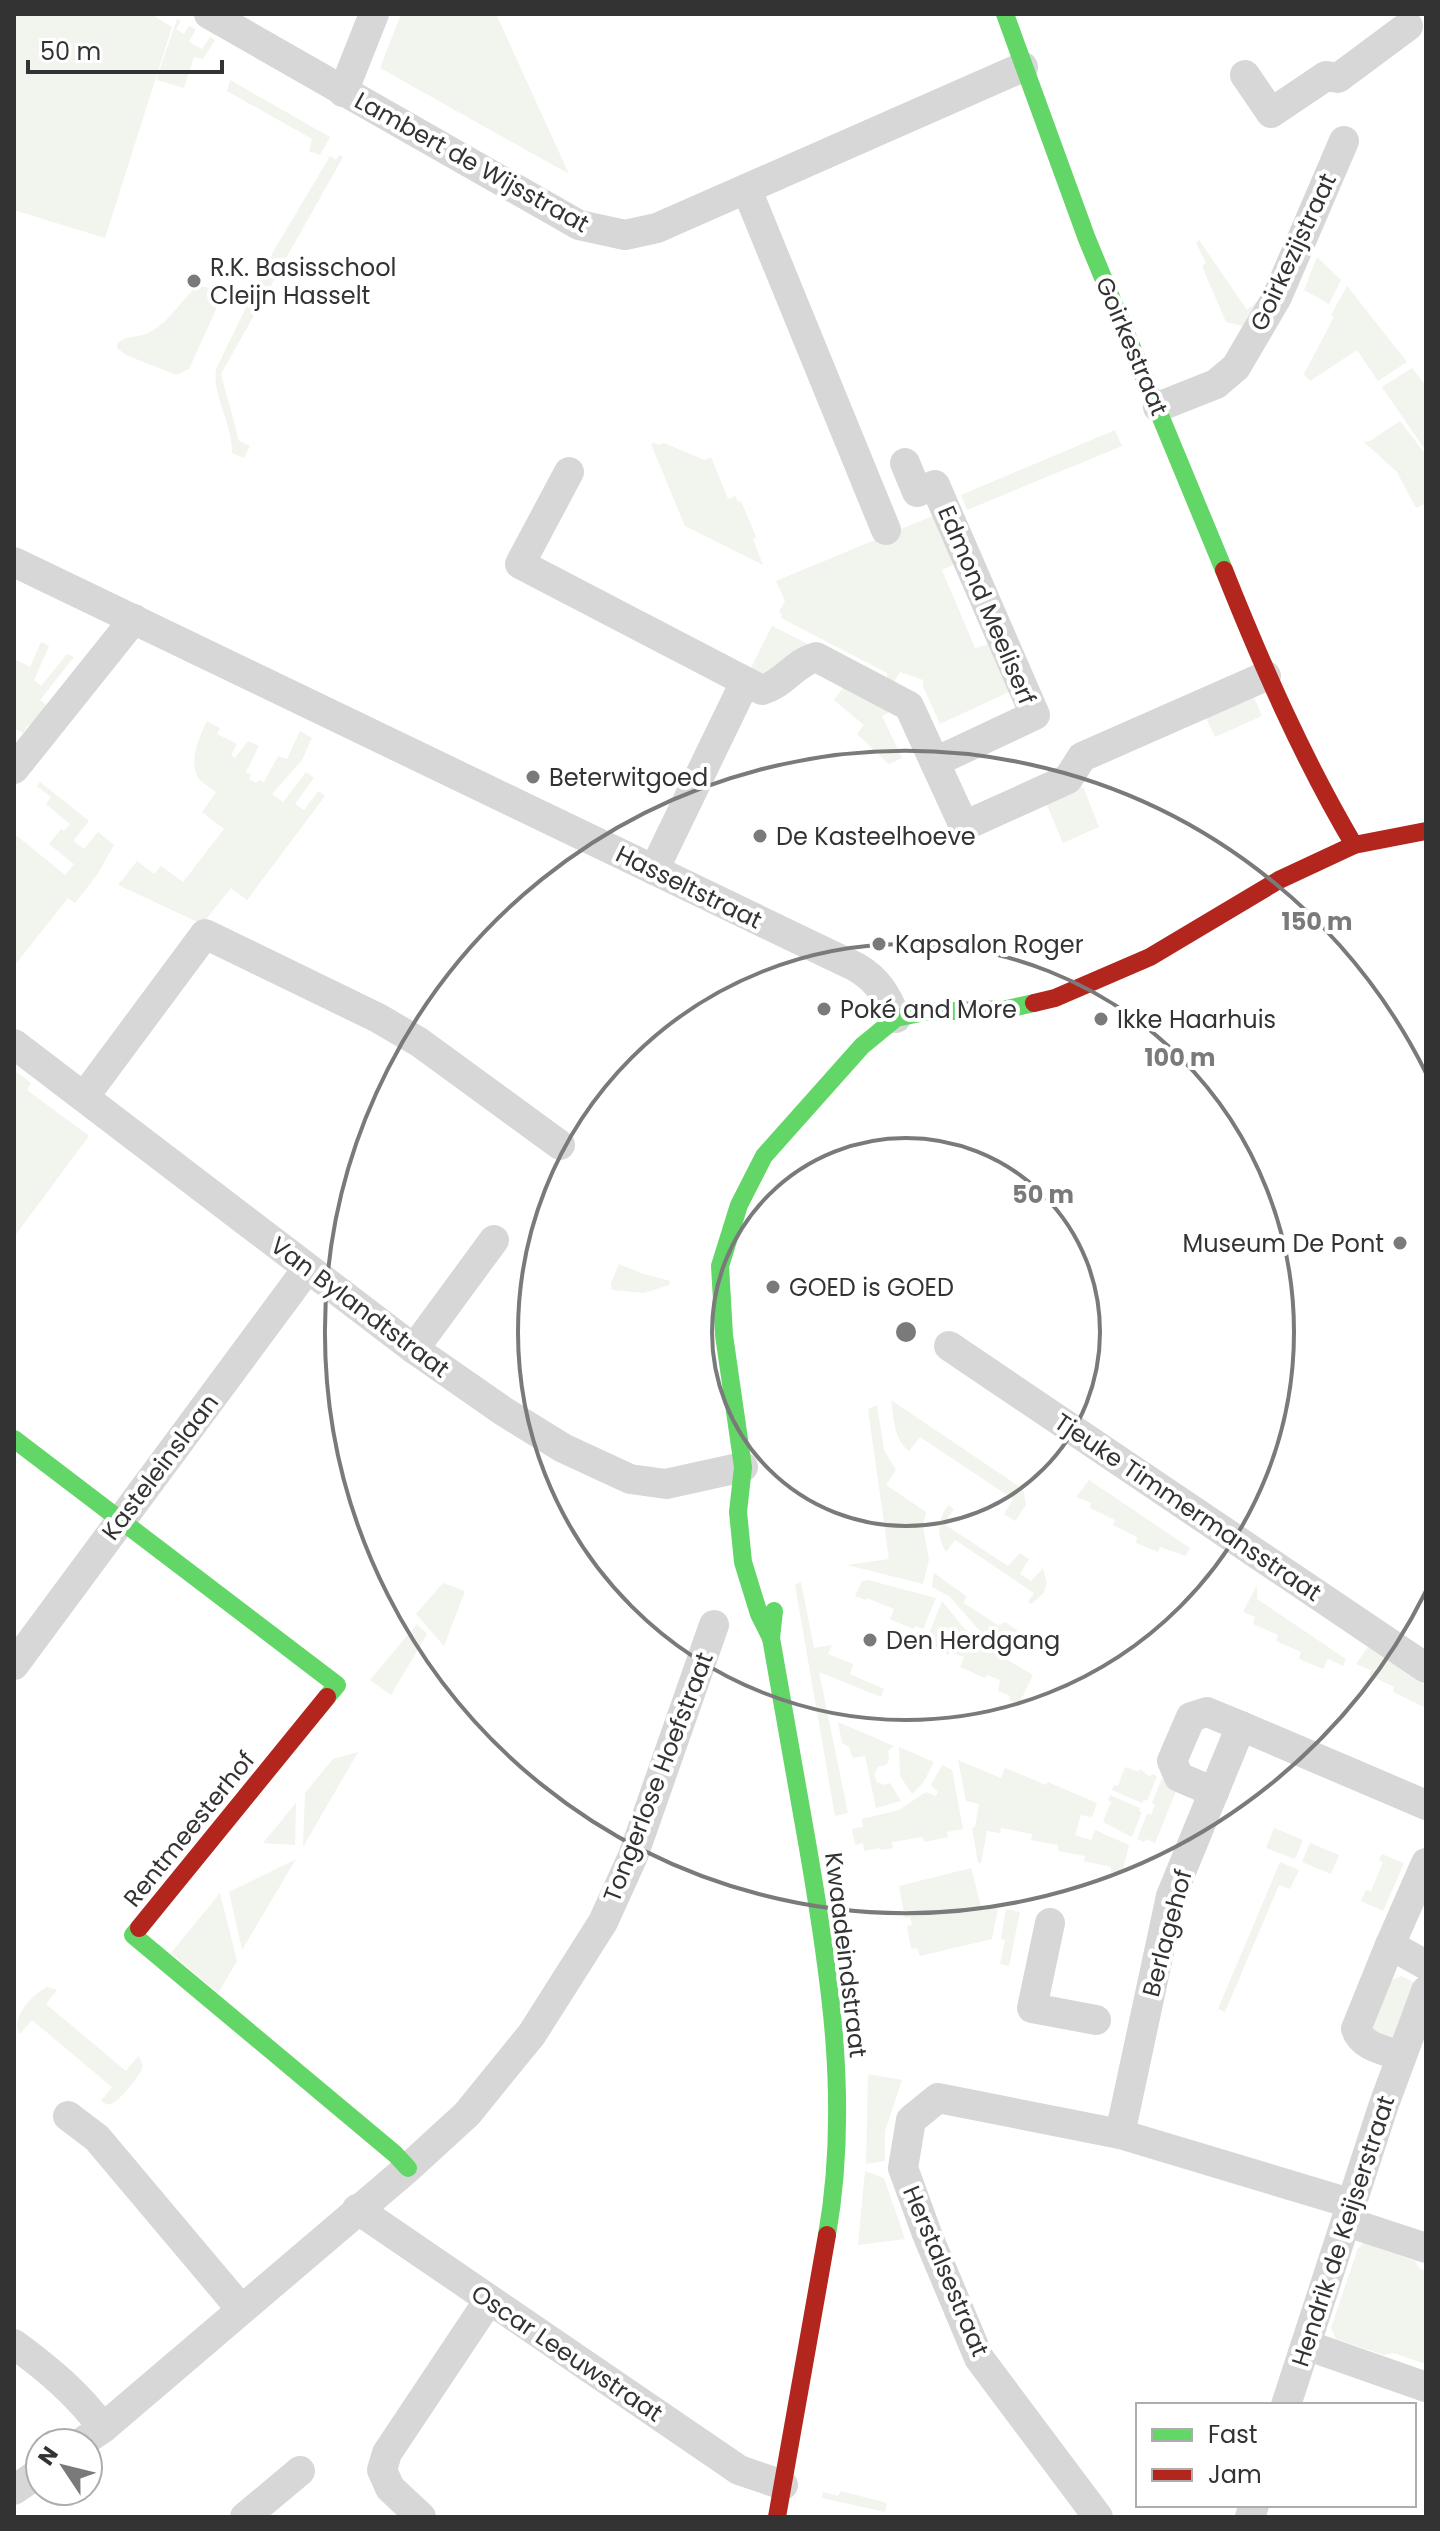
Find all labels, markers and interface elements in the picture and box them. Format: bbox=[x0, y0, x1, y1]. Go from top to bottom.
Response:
scale bar bbox=[28, 24, 222, 74]
text: 50 m bbox=[40, 35, 101, 68]
street label: Lambert de Wijsstraat bbox=[349, 84, 595, 240]
street label: Goirkezijstraat bbox=[1242, 168, 1344, 336]
place label: R.K. Basisschool Cleijn Hasselt bbox=[210, 251, 396, 312]
marker: R.K. Basisschool Cleijn Hasselt bbox=[185, 272, 203, 290]
street label: Goirkestraat bbox=[1088, 272, 1176, 420]
street label: Edmond Meeliserf bbox=[930, 500, 1044, 710]
place label: Beterwitgoed bbox=[549, 761, 708, 794]
marker: Beterwitgoed bbox=[524, 768, 542, 786]
place label: De Kasteelhoeve bbox=[776, 820, 976, 853]
marker: De Kasteelhoeve bbox=[751, 827, 769, 845]
street label: Hasseltstraat bbox=[610, 837, 768, 937]
text: 150 m bbox=[1282, 905, 1352, 938]
place label: Kapsalon Roger bbox=[895, 928, 1084, 961]
marker: Kapsalon Roger bbox=[870, 935, 888, 953]
place label: Poké and More bbox=[840, 993, 1017, 1026]
marker: Poké and More bbox=[815, 1000, 833, 1018]
place label: Ikke Haarhuis bbox=[1117, 1003, 1276, 1036]
marker: Ikke Haarhuis bbox=[1092, 1010, 1110, 1028]
text: 100 m bbox=[1145, 1041, 1215, 1074]
text: 50 m bbox=[1012, 1178, 1074, 1211]
place label: Museum De Pont bbox=[1182, 1227, 1384, 1260]
street label: Van Bylandtstraat bbox=[264, 1229, 456, 1385]
marker: Museum De Pont bbox=[1391, 1234, 1409, 1252]
place label: GOED is GOED bbox=[789, 1271, 954, 1304]
marker: GOED is GOED bbox=[764, 1278, 782, 1296]
centre of rings bbox=[892, 1318, 920, 1346]
street label: Kasteleinslaan bbox=[94, 1387, 226, 1547]
street label: Tjeuke Timmermansstraat bbox=[1048, 1405, 1328, 1609]
place label: Den Herdgang bbox=[886, 1624, 1060, 1657]
marker: Den Herdgang bbox=[861, 1631, 879, 1649]
street label: Tongerlose Hoefstraat bbox=[595, 1647, 721, 1907]
street label: Rentmeesterhof bbox=[116, 1744, 262, 1914]
street label: Kwaadeindstraat bbox=[817, 1851, 875, 2059]
street label: Berlagehof bbox=[1134, 1866, 1200, 2000]
street label: Hendrik de Keijserstraat bbox=[1284, 2091, 1402, 2371]
street label: Herstalsestraat bbox=[895, 2180, 997, 2362]
street label: Oscar Leeuwstraat bbox=[465, 2277, 669, 2429]
legend bbox=[1136, 2403, 1416, 2507]
text: Fast bbox=[1208, 2418, 1258, 2451]
north arrow bbox=[24, 2427, 104, 2507]
text: N bbox=[31, 2440, 65, 2471]
text: Jam bbox=[1208, 2458, 1262, 2491]

